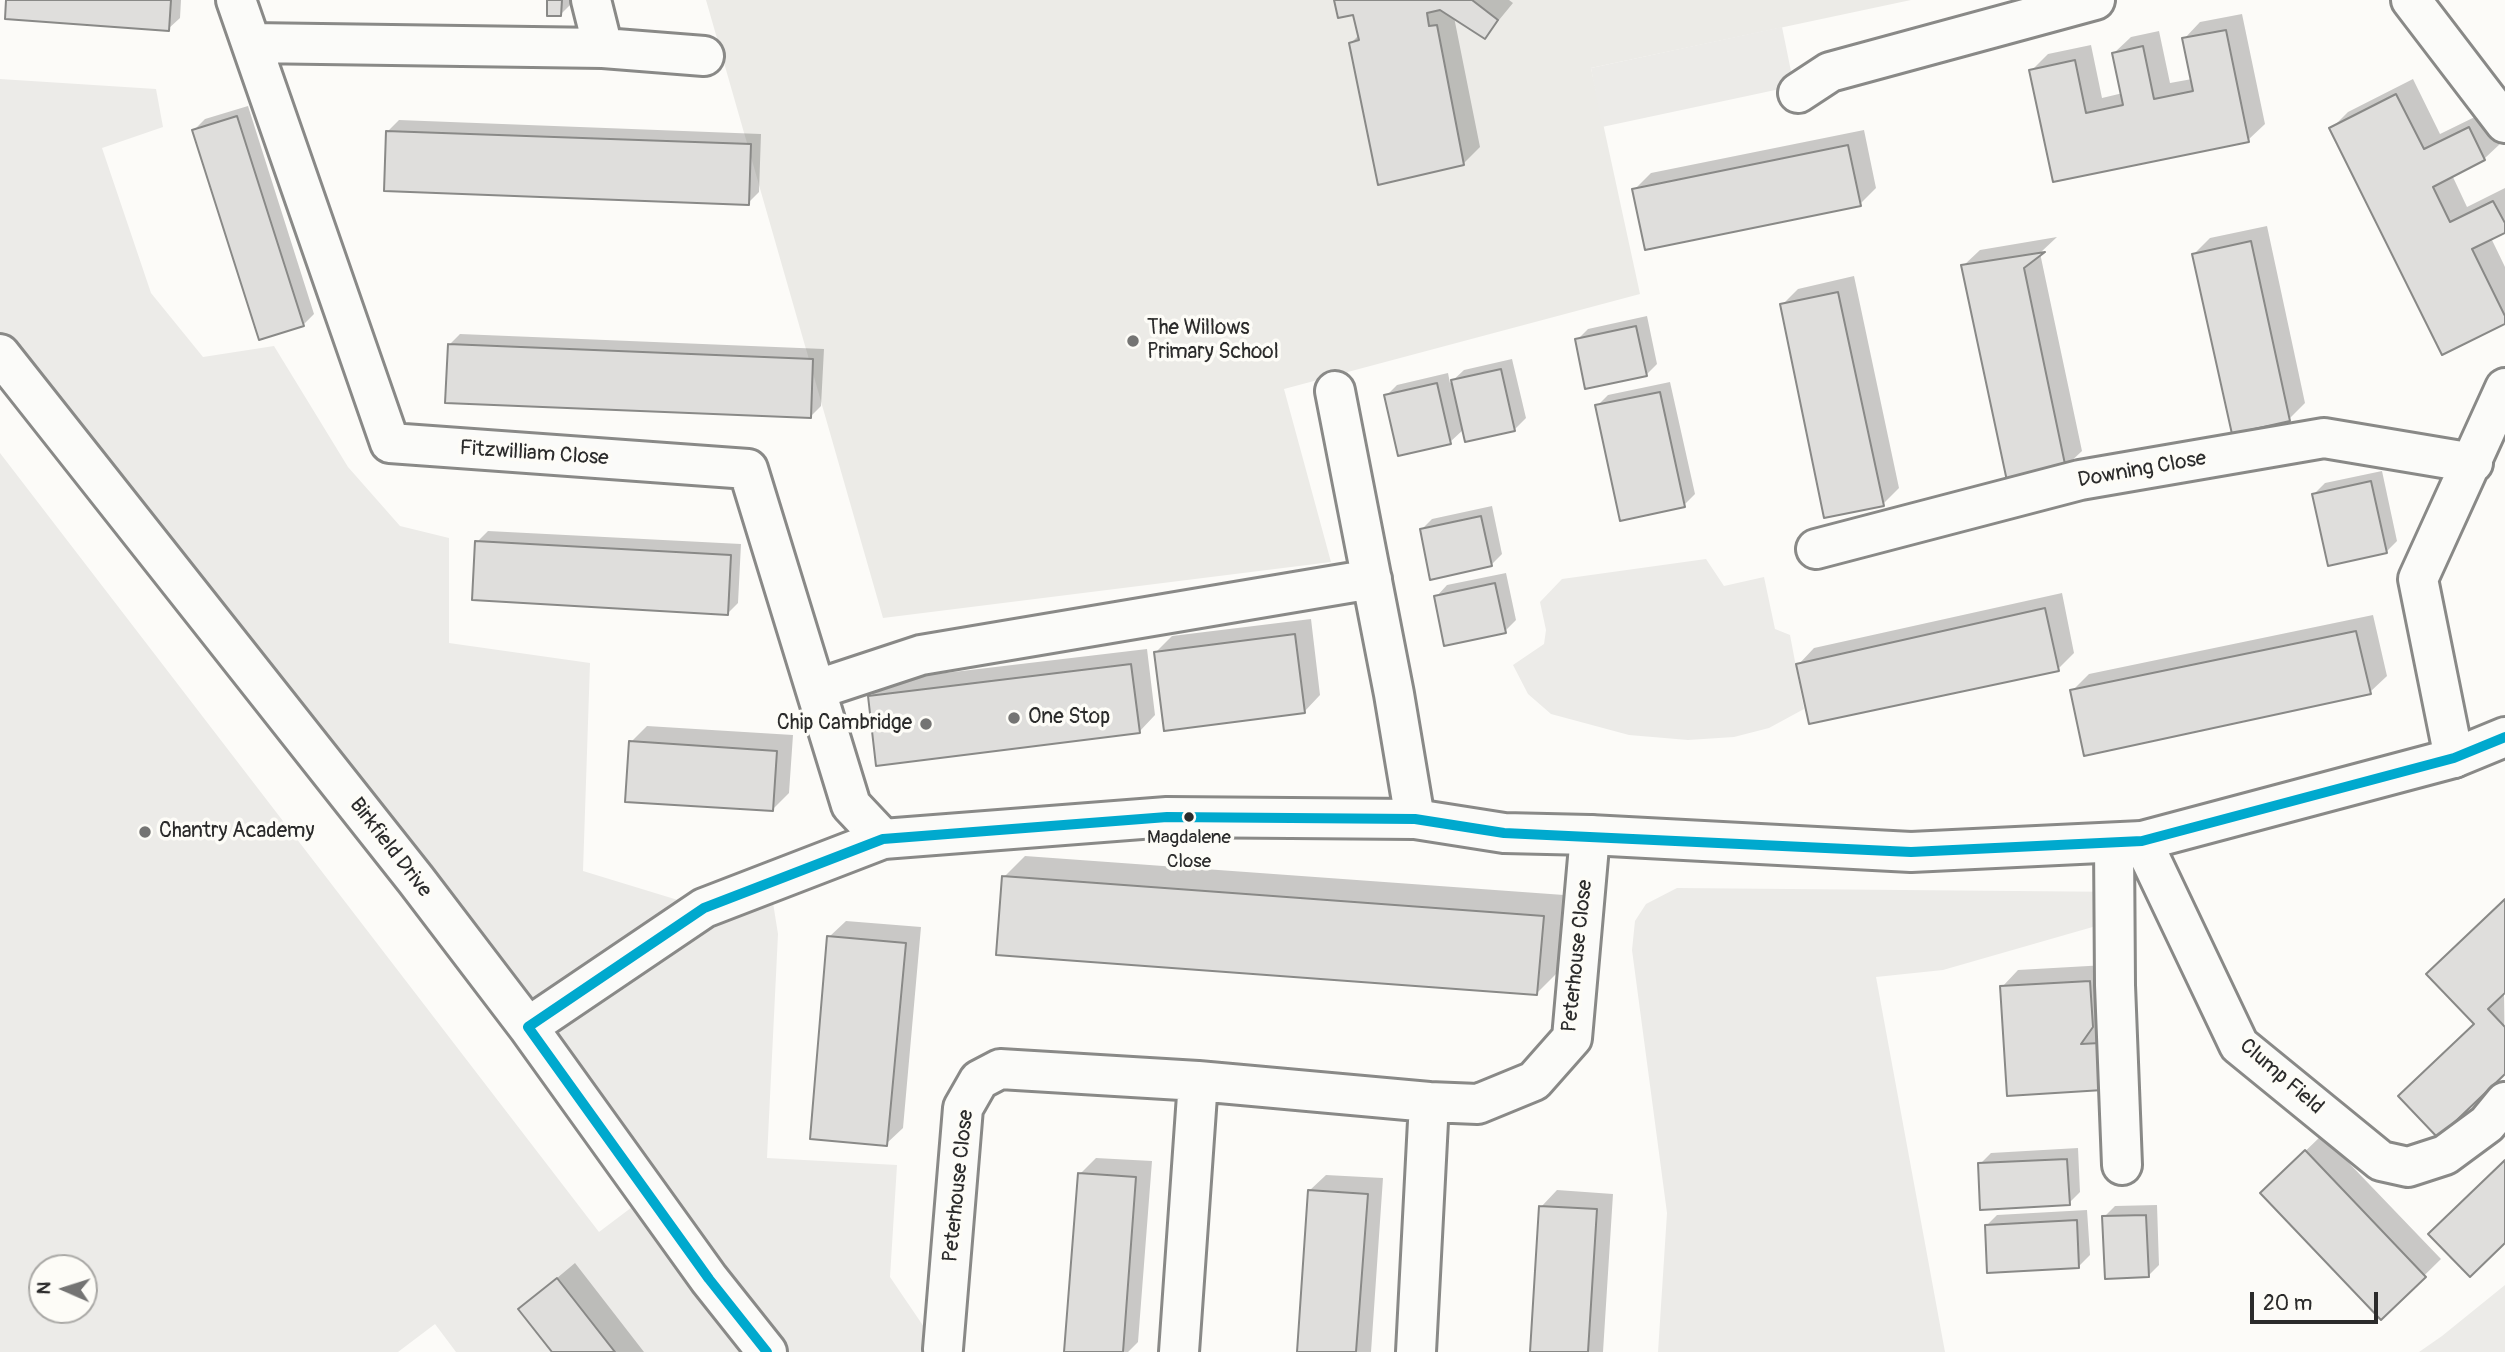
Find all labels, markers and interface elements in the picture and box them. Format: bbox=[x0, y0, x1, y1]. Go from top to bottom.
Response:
place label: The Willows Primary School bbox=[1147, 316, 1279, 366]
marker: The Willows Primary School bbox=[1125, 333, 1141, 349]
street label: Fitzwilliam Close bbox=[459, 436, 609, 472]
street label: Downing Close bbox=[2076, 446, 2208, 494]
place label: One Stop bbox=[1028, 705, 1110, 731]
marker: One Stop bbox=[1006, 710, 1022, 726]
place label: Chip Cambridge bbox=[777, 711, 912, 737]
marker: Chip Cambridge bbox=[918, 716, 934, 732]
street label: Birkfield Drive bbox=[343, 793, 437, 903]
marker: Magdalene Close bbox=[1182, 810, 1196, 824]
place label: Chantry Academy bbox=[159, 819, 314, 845]
marker: Chantry Academy bbox=[137, 824, 153, 840]
place label: Magdalene Close bbox=[1147, 827, 1231, 871]
street label: Peterhouse Close bbox=[1557, 878, 1599, 1034]
street label: Clump Field bbox=[2234, 1034, 2328, 1120]
street label: Peterhouse Close bbox=[938, 1108, 980, 1264]
north arrow bbox=[28, 1254, 98, 1324]
scale bar bbox=[2253, 1278, 2381, 1322]
text: N bbox=[32, 1281, 56, 1295]
text: 20 m bbox=[2263, 1290, 2312, 1317]

